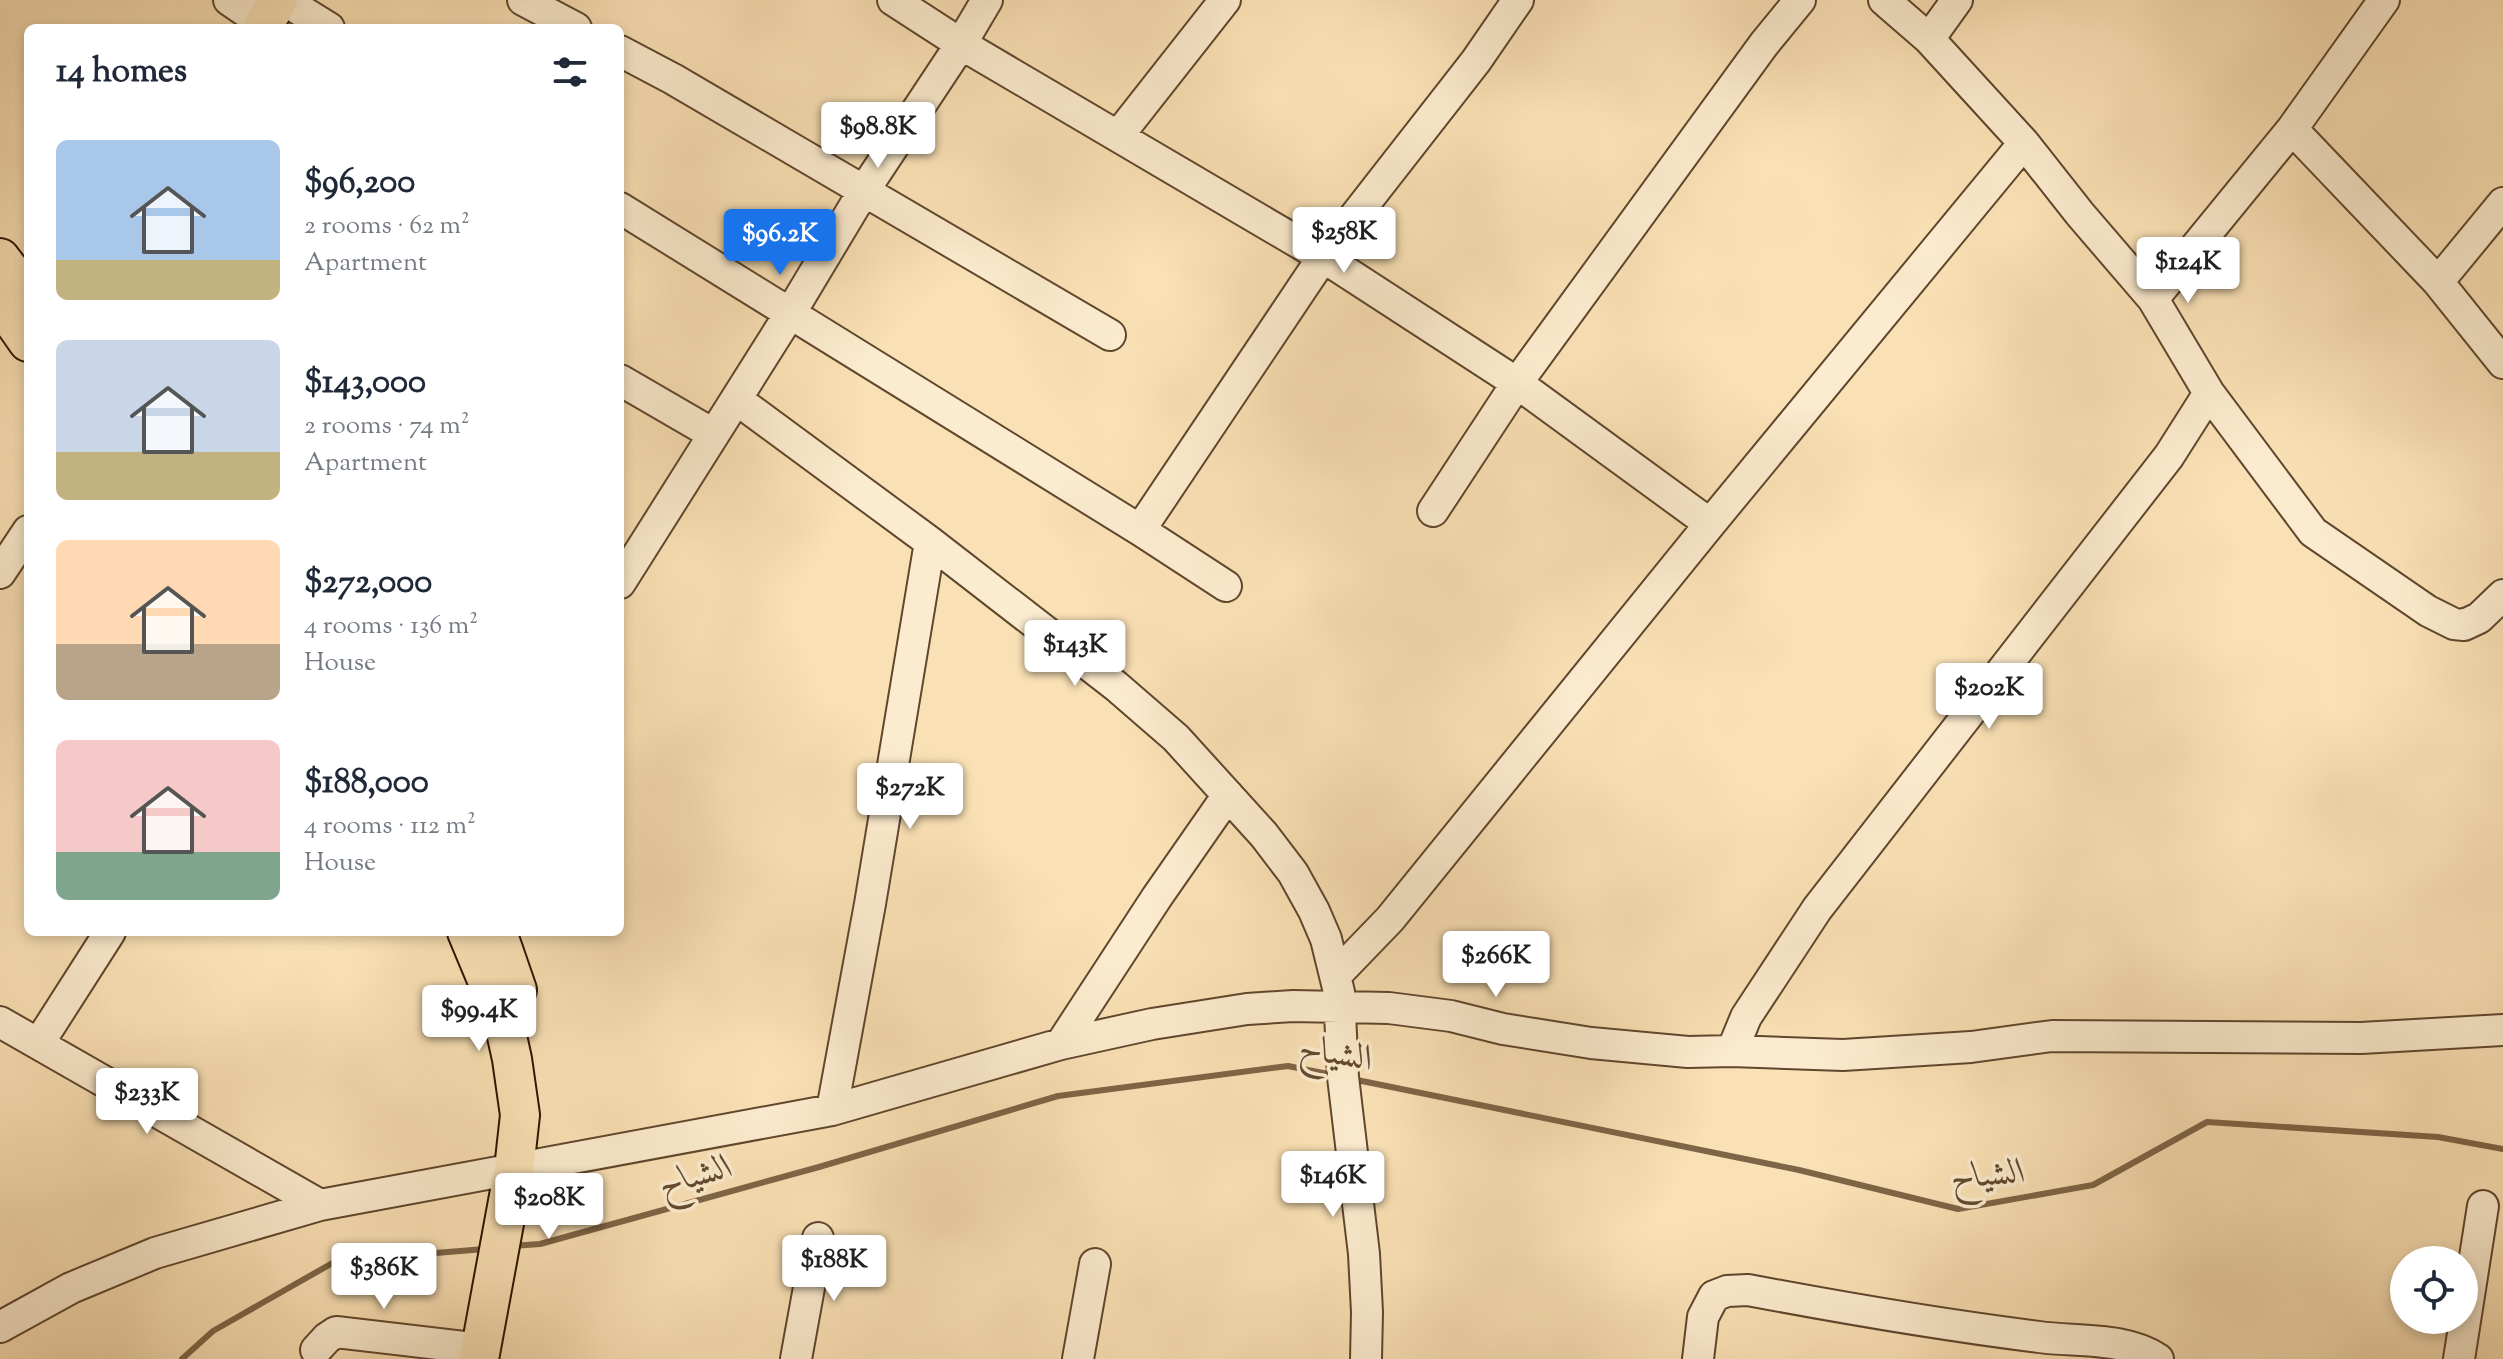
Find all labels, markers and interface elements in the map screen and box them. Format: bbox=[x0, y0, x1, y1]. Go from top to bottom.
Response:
text: 14 homes bbox=[56, 48, 187, 97]
icon: filters bbox=[548, 50, 592, 94]
pin: $98.8K bbox=[813, 102, 943, 170]
text: $98.8K bbox=[839, 109, 917, 146]
text: $96,200 bbox=[304, 159, 415, 208]
icon: home bbox=[120, 172, 216, 268]
pin: $258K bbox=[1288, 207, 1400, 275]
text: 2 rooms · 62 m² bbox=[304, 208, 470, 245]
pin: $96.2K bbox=[715, 209, 845, 277]
text: $258K bbox=[1311, 214, 1377, 251]
text: $96.2K bbox=[742, 216, 818, 253]
pin: $124K bbox=[2132, 237, 2244, 305]
text: $124K bbox=[2155, 244, 2221, 281]
text: Apartment bbox=[304, 245, 427, 282]
text: $143,000 bbox=[304, 359, 426, 408]
icon: home bbox=[120, 372, 216, 468]
text: 2 rooms · 74 m² bbox=[304, 408, 469, 445]
text: Apartment bbox=[304, 445, 427, 482]
text: $272,000 bbox=[304, 559, 432, 608]
icon: home bbox=[120, 572, 216, 668]
text: 4 rooms · 136 m² bbox=[304, 608, 478, 645]
pin: $143K bbox=[1019, 620, 1131, 688]
text: $143K bbox=[1042, 627, 1108, 664]
text: House bbox=[304, 645, 376, 682]
pin: $202K bbox=[1933, 663, 2045, 731]
text: $202K bbox=[1954, 670, 2024, 707]
text: $188,000 bbox=[304, 759, 429, 808]
pin: $272K bbox=[854, 763, 966, 831]
text: $272K bbox=[875, 770, 945, 807]
icon: home bbox=[120, 772, 216, 868]
text: 4 rooms · 112 m² bbox=[304, 808, 476, 845]
text: House bbox=[304, 845, 376, 882]
pin: $266K bbox=[1440, 931, 1552, 999]
text: $266K bbox=[1461, 938, 1531, 975]
pin: $99.4K bbox=[414, 985, 544, 1053]
text: $99.4K bbox=[440, 992, 518, 1029]
water label: الشياح bbox=[1294, 1023, 1378, 1090]
pin: $233K bbox=[91, 1068, 203, 1136]
text: $233K bbox=[114, 1075, 180, 1112]
water label: الشياح bbox=[653, 1141, 740, 1215]
water label: الشياح bbox=[1949, 1147, 2028, 1208]
pin: $146K bbox=[1277, 1151, 1389, 1219]
text: $146K bbox=[1299, 1158, 1367, 1195]
pin: $208K bbox=[493, 1173, 605, 1241]
text: $208K bbox=[513, 1180, 585, 1217]
pin: $188K bbox=[778, 1235, 890, 1303]
text: $188K bbox=[800, 1242, 868, 1279]
pin: $386K bbox=[328, 1243, 440, 1311]
map controls bbox=[2390, 1246, 2478, 1334]
button: locate bbox=[2390, 1246, 2478, 1334]
text: $386K bbox=[349, 1250, 419, 1287]

